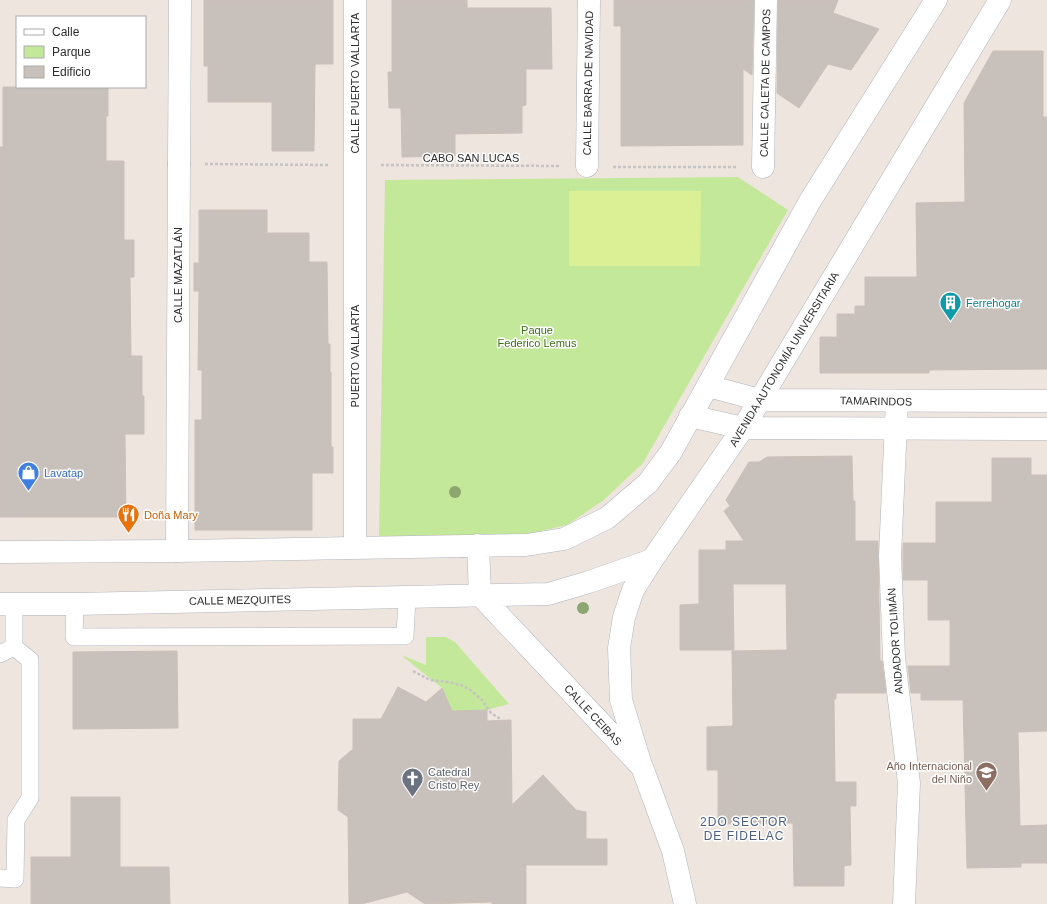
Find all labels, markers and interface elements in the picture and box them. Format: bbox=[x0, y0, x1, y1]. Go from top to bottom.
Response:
street label: CALLE CALETA DE CAMPOS bbox=[758, 9, 772, 157]
street label: CALLE BARRA DE NAVIDAD bbox=[581, 11, 595, 155]
street label: CALLE PUERTO VALLARTA bbox=[349, 12, 361, 153]
legend bbox=[16, 16, 146, 88]
text: Calle bbox=[52, 25, 80, 39]
text: Parque bbox=[52, 45, 91, 59]
text: Edificio bbox=[52, 65, 91, 79]
street label: CABO SAN LUCAS bbox=[423, 152, 519, 164]
street label: CALLE MAZATLÁN bbox=[172, 227, 184, 323]
street label: AVENIDA AUTONOMÍA UNIVERSITARIA bbox=[727, 269, 841, 449]
building icon: Ferrehogar bbox=[938, 290, 964, 323]
place label: Ferrehogar bbox=[966, 297, 1021, 309]
street label: PUERTO VALLARTA bbox=[349, 304, 361, 407]
park label: Paque Federico Lemus bbox=[498, 324, 577, 349]
street label: TAMARINDOS bbox=[840, 394, 912, 408]
shop icon: Lavatap bbox=[15, 460, 41, 493]
place label: Lavatap bbox=[44, 467, 83, 479]
restaurant icon: Doña Mary bbox=[115, 502, 141, 535]
place label: Doña Mary bbox=[144, 509, 198, 521]
street label: ANDADOR TOLIMÁN bbox=[885, 587, 905, 695]
street label: CALLE MEZQUITES bbox=[189, 593, 291, 607]
street label: CALLE CEIBAS bbox=[562, 682, 624, 748]
school or university icon: Año Internacional del Niño bbox=[974, 759, 1000, 792]
place label: Año Internacional del Niño bbox=[886, 760, 972, 785]
church icon: Catedral Cristo Rey bbox=[399, 765, 425, 798]
place label: Catedral Cristo Rey bbox=[428, 766, 480, 791]
district label: 2DO SECTOR DE FIDELAC bbox=[700, 815, 788, 843]

